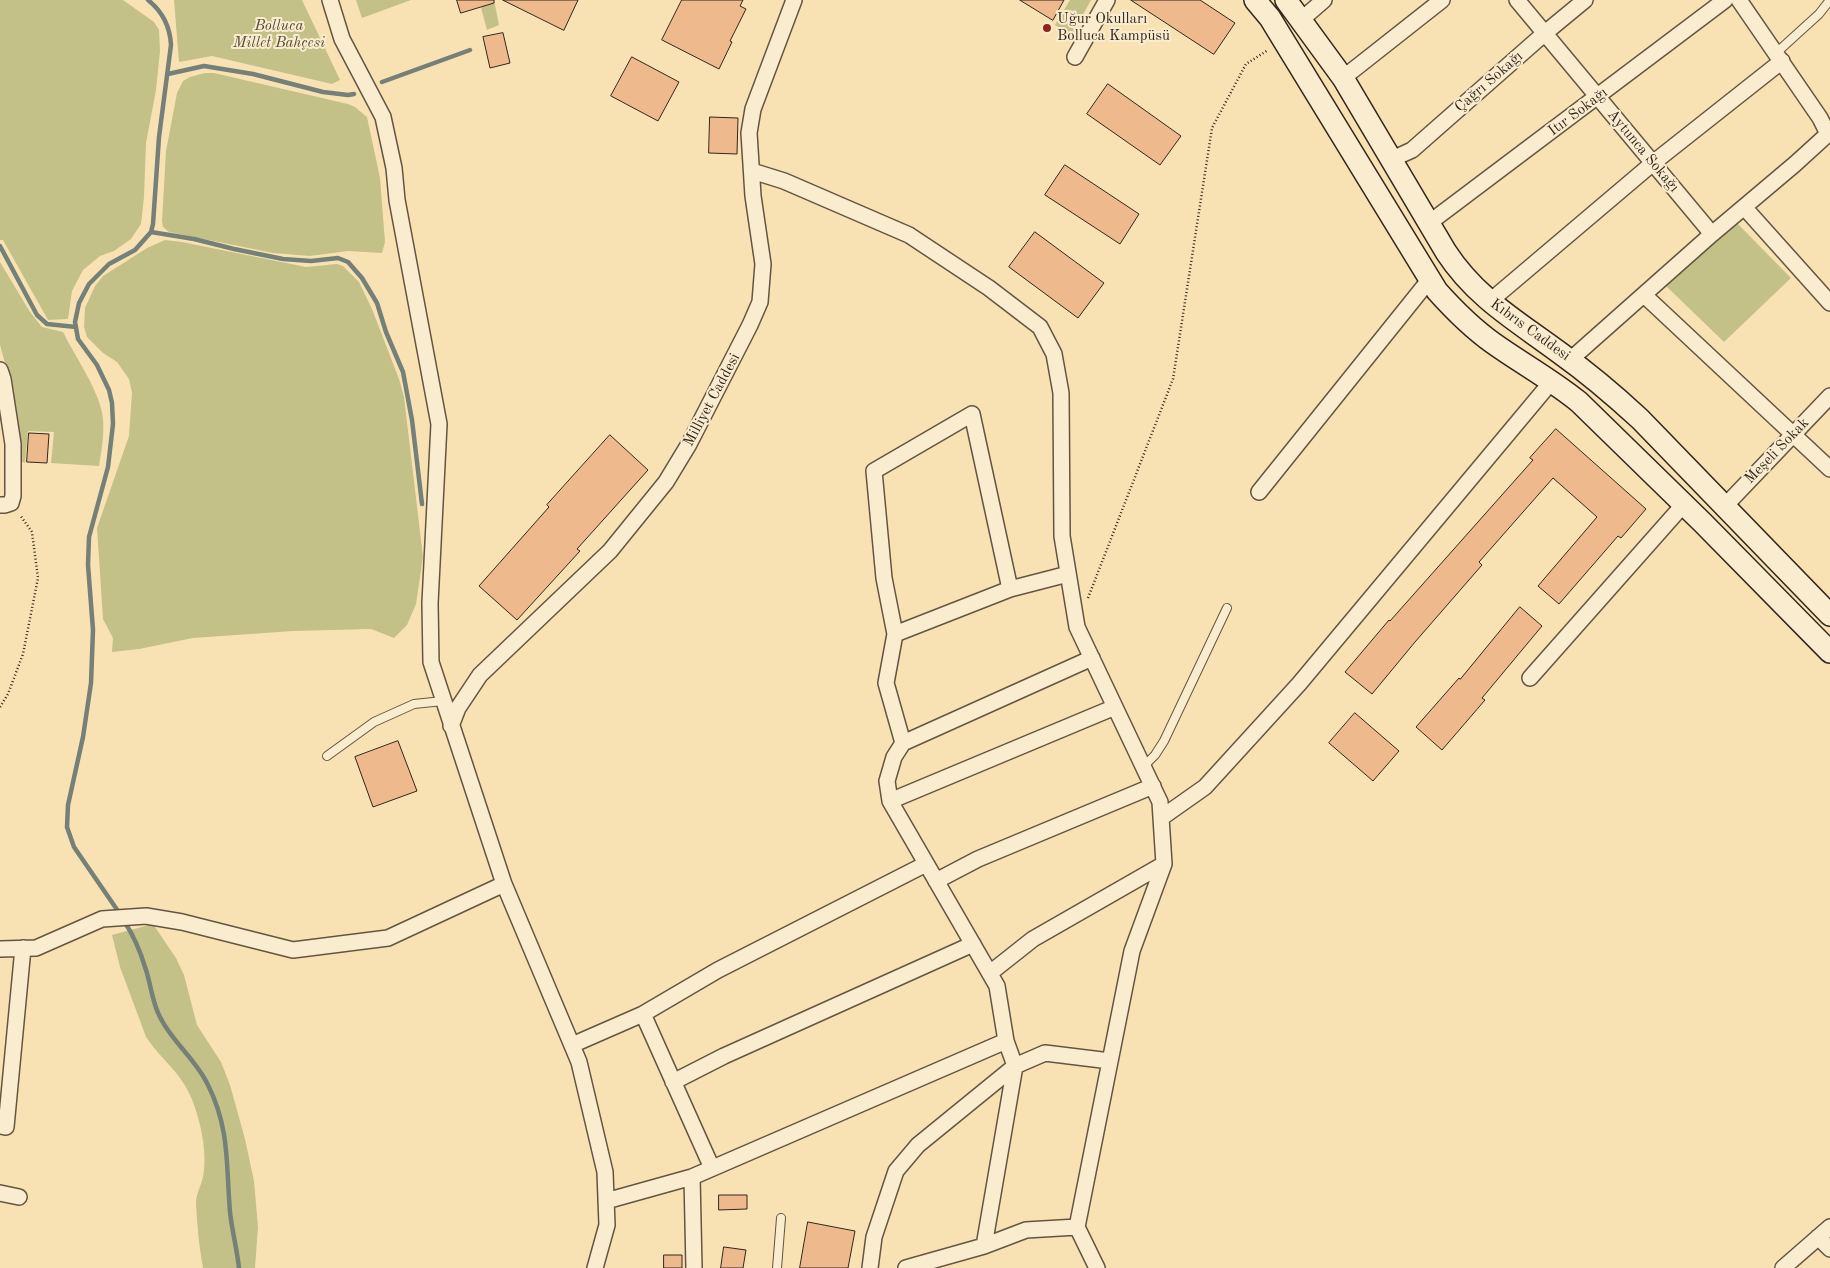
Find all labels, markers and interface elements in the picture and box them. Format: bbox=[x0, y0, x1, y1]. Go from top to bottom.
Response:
place label: Uğur Okulları Bolluca Kampüsü bbox=[1057, 10, 1170, 45]
park label: Bolluca Millet Bahçesi bbox=[233, 17, 325, 52]
marker: Uğur Okulları Bolluca Kampüsü bbox=[1041, 22, 1053, 34]
street label: Çağrı Sokağı bbox=[1451, 48, 1527, 116]
street label: Itır Sokağı bbox=[1545, 84, 1611, 140]
street label: Aytunca Sokağı bbox=[1603, 106, 1683, 196]
street label: Kıbrıs Caddesi bbox=[1486, 295, 1574, 365]
street label: Milliyet Caddesi bbox=[680, 350, 744, 450]
street label: Meşeli Sokak bbox=[1741, 414, 1813, 488]

